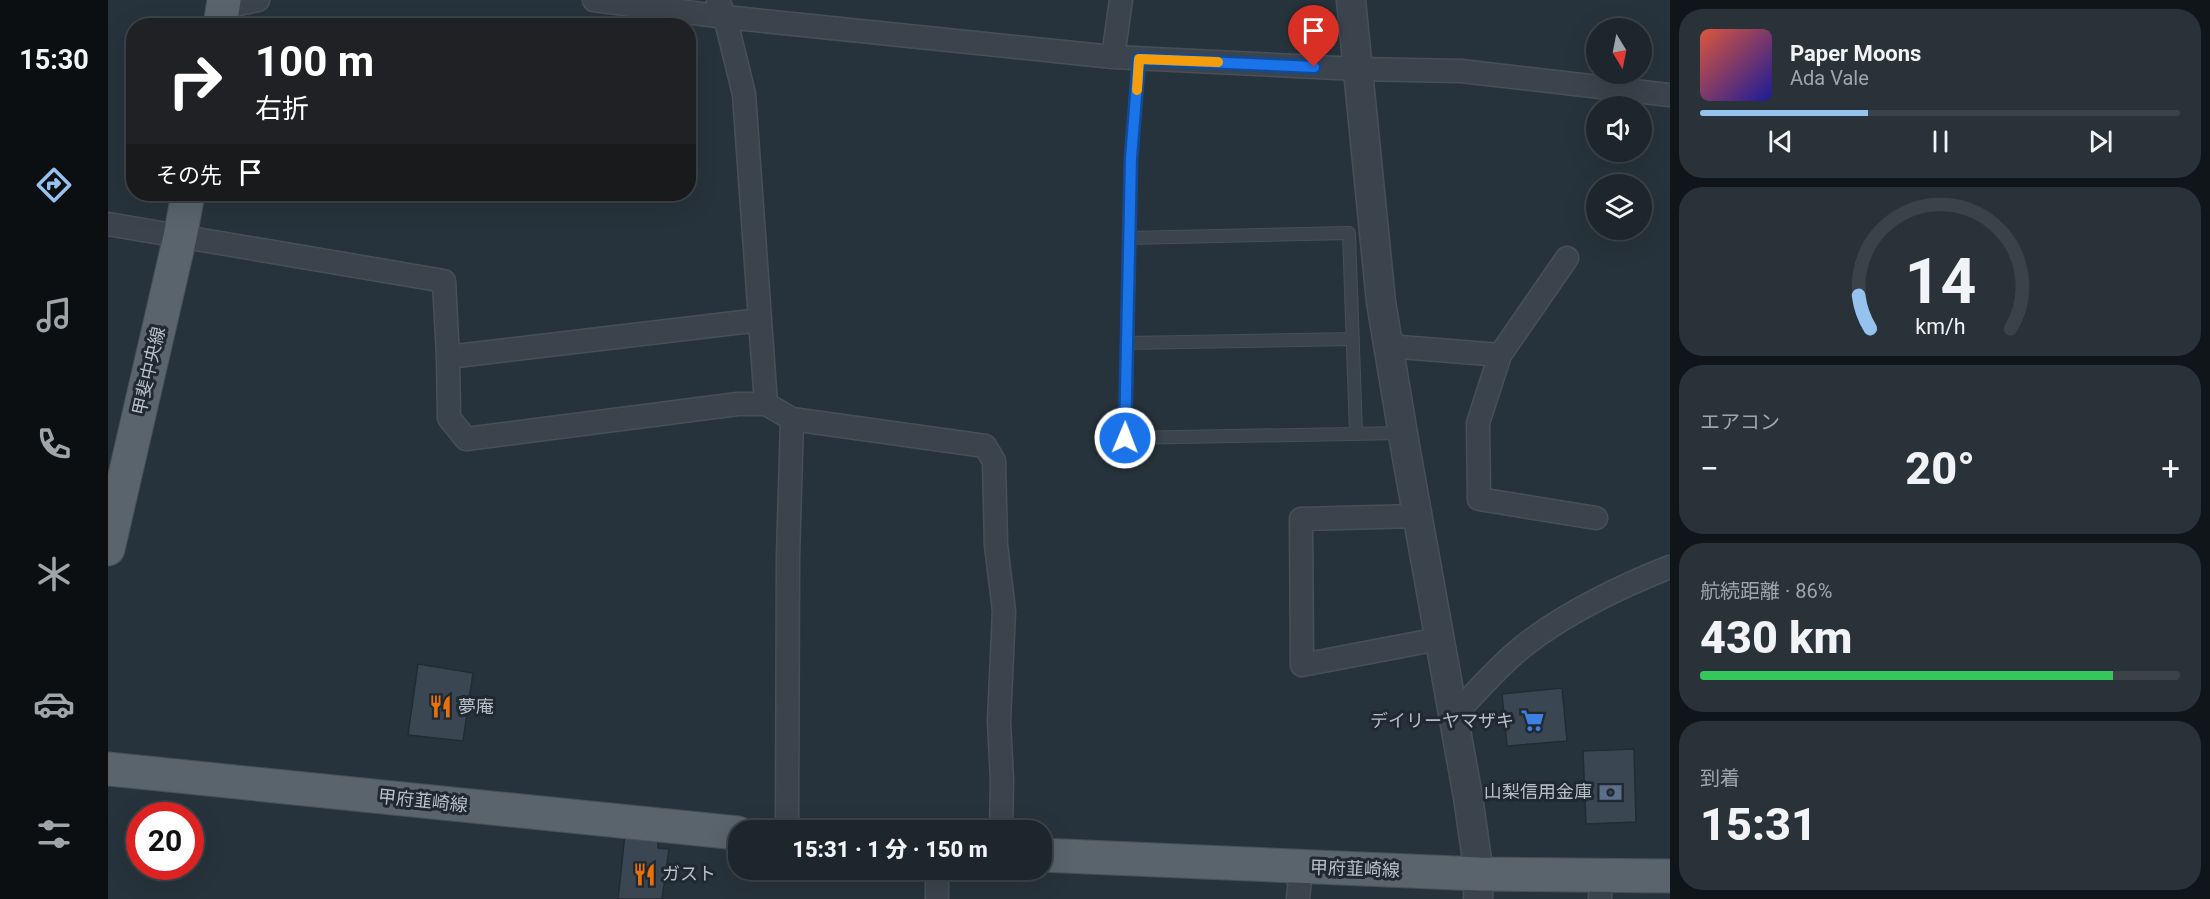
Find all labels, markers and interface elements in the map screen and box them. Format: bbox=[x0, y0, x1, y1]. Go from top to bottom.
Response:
pin bbox=[1288, 5, 1339, 67]
icon: arrive bbox=[1297, 14, 1330, 47]
north arrow bbox=[1586, 18, 1652, 84]
map controls bbox=[1586, 18, 1652, 240]
text: 100 m bbox=[255, 37, 374, 86]
text: Paper Moons bbox=[1790, 41, 1921, 66]
icon: right bbox=[156, 42, 234, 120]
text: 15:30 bbox=[19, 44, 89, 76]
text: Ada Vale bbox=[1790, 66, 1869, 90]
text: 右折 bbox=[255, 93, 309, 125]
button: sound bbox=[1586, 96, 1652, 162]
icon: previous bbox=[1764, 125, 1797, 158]
icon: pause bbox=[1924, 125, 1957, 158]
icon: next bbox=[2084, 125, 2117, 158]
icon: arrive bbox=[234, 156, 267, 189]
text: その先 bbox=[156, 163, 222, 188]
icon: directions bbox=[33, 164, 75, 206]
button: layers bbox=[1586, 174, 1652, 240]
text: 14 bbox=[1904, 245, 1976, 318]
icon: music bbox=[33, 294, 75, 336]
text: km/h bbox=[1915, 314, 1965, 339]
street label: 甲斐中央線 bbox=[128, 325, 169, 417]
position arrow bbox=[1093, 406, 1157, 470]
text: エアコン bbox=[1700, 410, 1780, 434]
icon: phone bbox=[33, 423, 75, 465]
text: 20° bbox=[1905, 442, 1975, 495]
text: − bbox=[1700, 449, 1719, 488]
text: + bbox=[2161, 449, 2180, 488]
icon: climate bbox=[33, 553, 75, 595]
text: 航続距離 · 86% bbox=[1700, 579, 1832, 603]
text: 430 km bbox=[1700, 611, 1852, 664]
icon: car bbox=[33, 683, 75, 725]
restaurant icon: 夢庵 bbox=[427, 694, 453, 720]
place label: 夢庵 bbox=[458, 696, 494, 717]
supermarket icon: デイリーヤマザキ bbox=[1519, 708, 1545, 734]
place label: デイリーヤマザキ bbox=[1370, 710, 1514, 731]
text: 到着 bbox=[1700, 766, 1740, 790]
bank icon: 山梨信用金庫 bbox=[1597, 779, 1623, 805]
place label: 山梨信用金庫 bbox=[1484, 781, 1592, 802]
street label: 甲府韮崎線 bbox=[377, 785, 469, 816]
text: 15:31 bbox=[1700, 798, 1817, 851]
speed limit sign: 20 bbox=[126, 802, 204, 880]
icon: filters bbox=[33, 813, 75, 855]
text: 15:31 · 1 分 · 150 m bbox=[792, 837, 988, 862]
street label: 甲府韮崎線 bbox=[1310, 856, 1400, 881]
restaurant icon: ガスト bbox=[631, 861, 657, 887]
place label: ガスト bbox=[662, 863, 716, 884]

